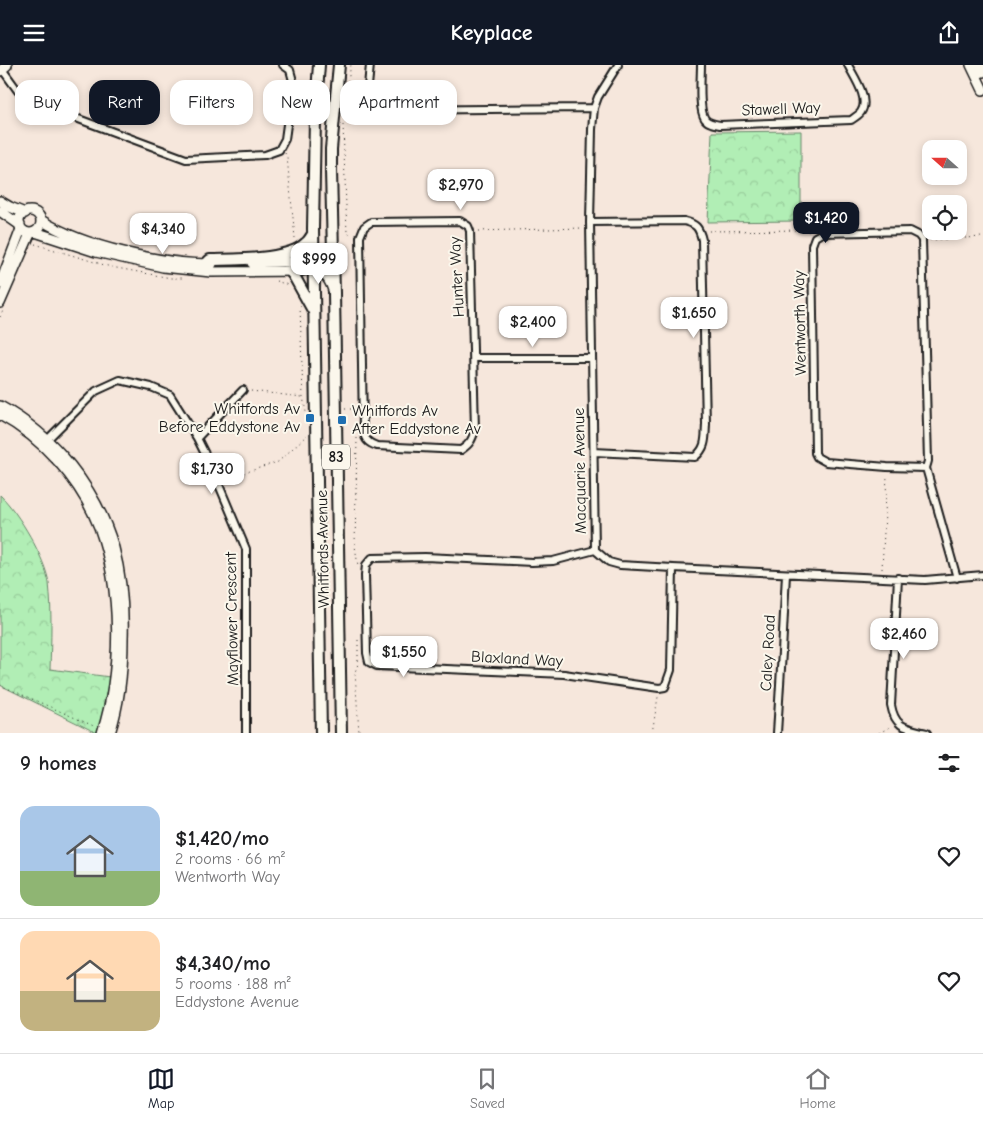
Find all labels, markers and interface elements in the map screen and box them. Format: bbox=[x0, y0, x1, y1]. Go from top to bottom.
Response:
icon: menu bbox=[20, 19, 48, 47]
icon: share bbox=[935, 19, 963, 47]
text: Keyplace bbox=[450, 20, 533, 46]
chip: Buy bbox=[15, 80, 79, 125]
chip: Rent bbox=[89, 80, 160, 125]
chip: Filters bbox=[170, 80, 253, 125]
chip: New bbox=[263, 80, 330, 125]
chip: Apartment bbox=[340, 80, 457, 125]
street label: Stawell Way bbox=[741, 99, 822, 119]
north arrow bbox=[922, 140, 968, 185]
map controls bbox=[922, 140, 967, 240]
pin: $2,970 bbox=[420, 169, 502, 211]
text: $2,970 bbox=[438, 176, 484, 194]
button: locate bbox=[922, 195, 967, 240]
pin: $1,420 bbox=[785, 201, 867, 244]
text: $1,420 bbox=[804, 209, 848, 227]
pin: $4,340 bbox=[122, 213, 204, 255]
text: $4,340 bbox=[141, 220, 185, 238]
street label: Hunter Way bbox=[446, 235, 468, 318]
pin: $999 bbox=[289, 243, 349, 285]
text: $999 bbox=[302, 250, 336, 268]
street label: Wentworth Way bbox=[790, 270, 810, 376]
pin: $1,650 bbox=[653, 297, 735, 339]
text: $1,650 bbox=[672, 304, 717, 322]
pin: $2,400 bbox=[492, 305, 574, 348]
text: $2,400 bbox=[510, 313, 556, 331]
place label: Whitfords Av Before Eddystone Av bbox=[159, 400, 300, 436]
place label: Whitfords Av After Eddystone Av bbox=[352, 402, 481, 438]
street label: Macquarie Avenue bbox=[570, 408, 590, 534]
marker: Whitfords Av Before Eddystone Av bbox=[304, 412, 316, 424]
marker: Whitfords Av After Eddystone Av bbox=[336, 414, 348, 426]
road number: 83 bbox=[322, 445, 350, 469]
pin: $1,730 bbox=[171, 453, 253, 495]
text: $1,730 bbox=[190, 460, 234, 478]
street label: Whitfords Avenue bbox=[313, 490, 333, 608]
street label: Mayflower Crescent bbox=[222, 552, 242, 686]
street label: Caley Road bbox=[757, 614, 779, 692]
pin: $2,460 bbox=[863, 617, 945, 660]
text: $2,460 bbox=[881, 625, 927, 643]
pin: $1,550 bbox=[363, 635, 445, 678]
text: $1,550 bbox=[381, 643, 427, 661]
street label: Blaxland Way bbox=[471, 648, 564, 670]
icon: filters bbox=[935, 749, 963, 777]
text: 9 homes bbox=[20, 751, 96, 775]
icon: home bbox=[60, 826, 120, 886]
text: $1,420/mo bbox=[175, 826, 269, 850]
icon: heart bbox=[935, 842, 963, 870]
text: 2 rooms · 66 m² bbox=[175, 850, 285, 868]
text: Wentworth Way bbox=[175, 868, 280, 886]
icon: home bbox=[60, 951, 120, 1011]
text: $4,340/mo bbox=[175, 951, 271, 975]
icon: heart bbox=[935, 967, 963, 995]
text: 5 rooms · 188 m² bbox=[175, 975, 291, 993]
text: Eddystone Avenue bbox=[175, 993, 299, 1011]
tab: Map bbox=[147, 1065, 175, 1112]
tab: Saved bbox=[470, 1065, 505, 1112]
tab: Home bbox=[800, 1065, 836, 1112]

